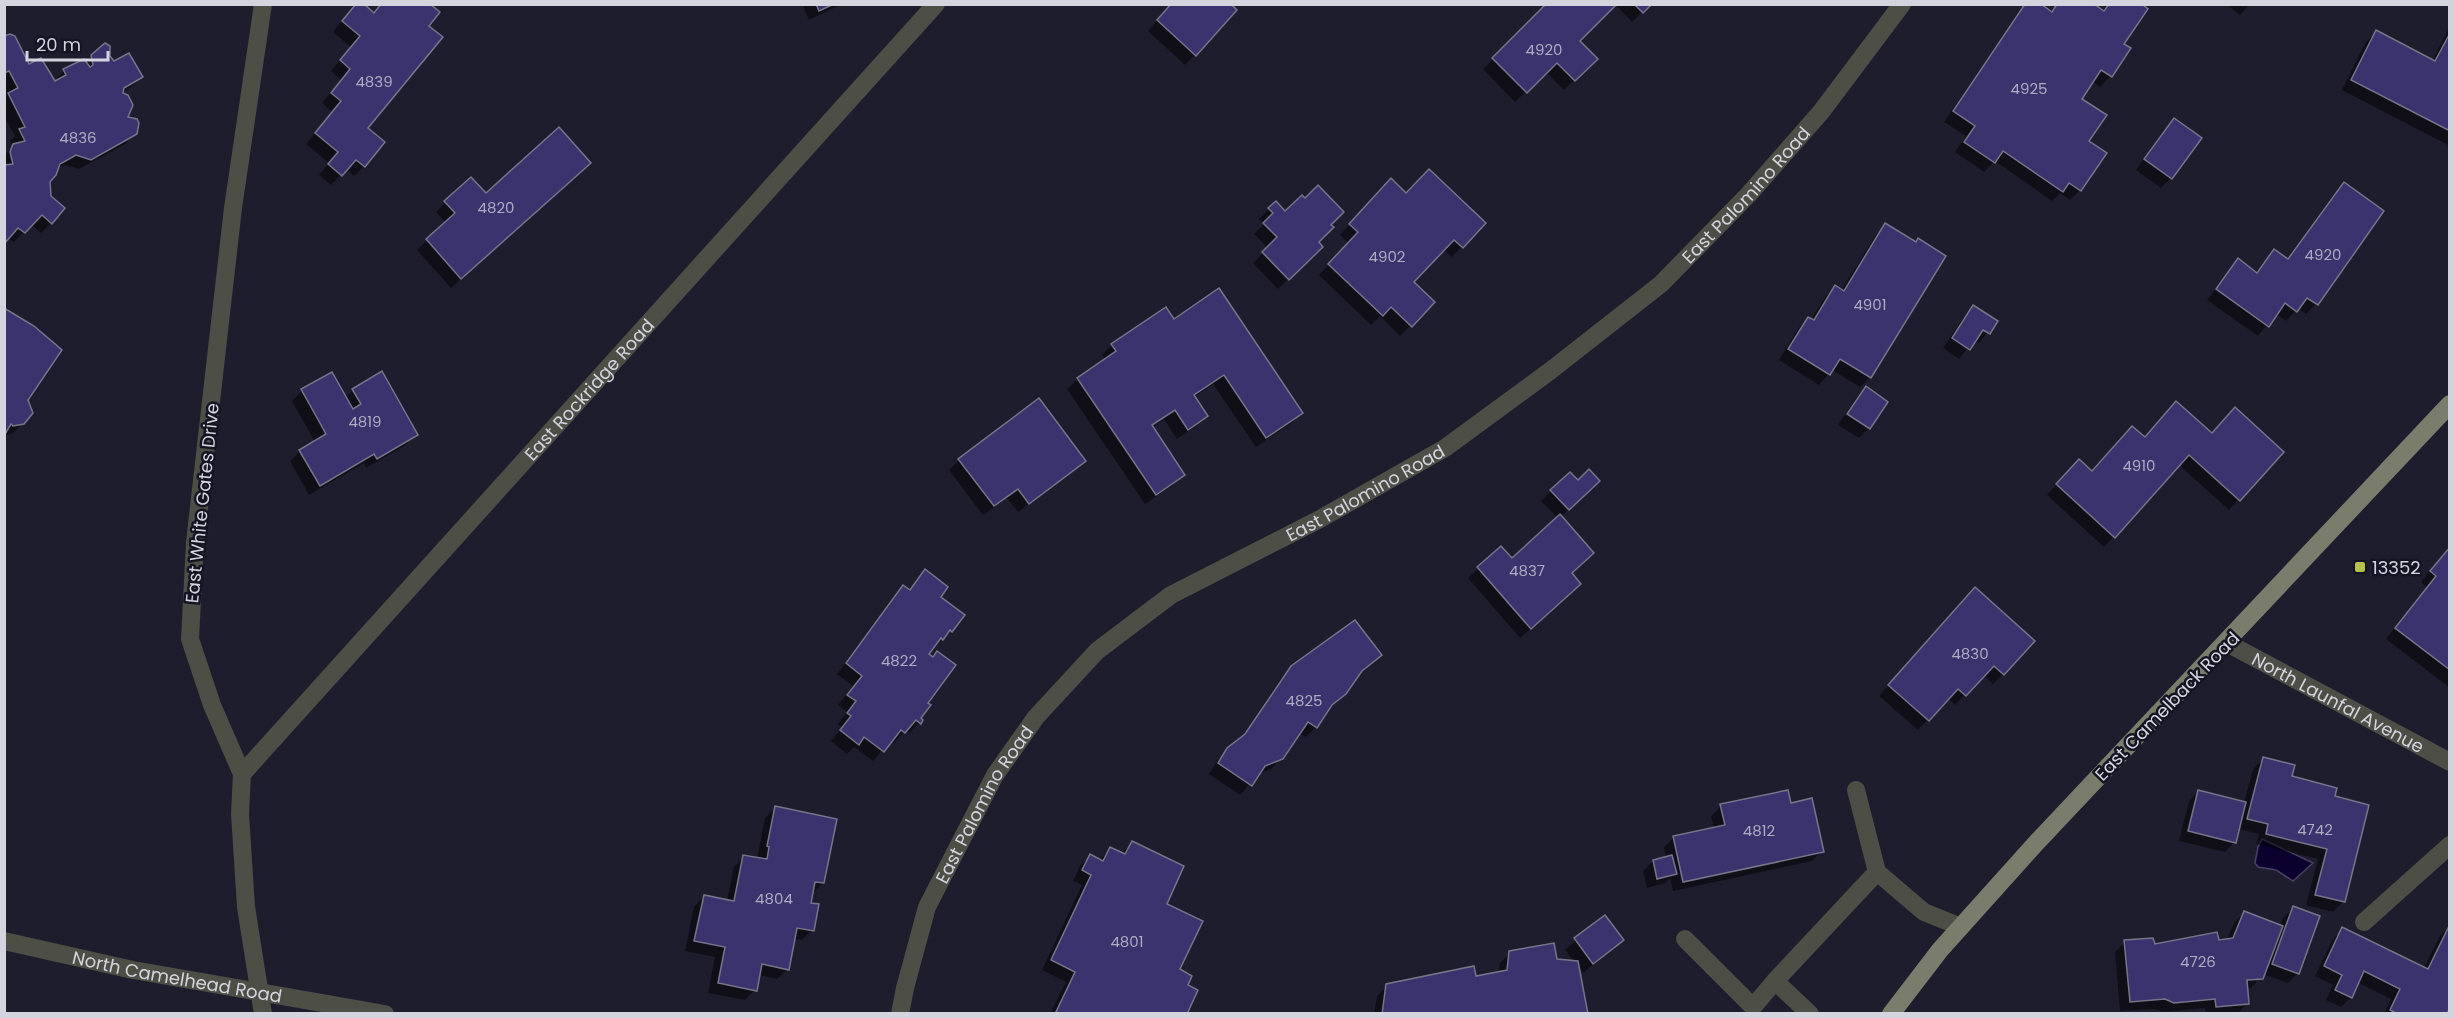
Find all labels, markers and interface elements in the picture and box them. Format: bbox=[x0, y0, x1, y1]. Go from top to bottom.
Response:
scale bar bbox=[27, 24, 108, 62]
text: 20 m bbox=[36, 32, 81, 57]
house number: 4920 bbox=[1526, 39, 1562, 60]
house number: 4839 bbox=[355, 71, 393, 92]
house number: 4925 bbox=[2011, 78, 2047, 99]
street label: East Palomino Road bbox=[1676, 121, 1815, 268]
house number: 4836 bbox=[59, 127, 97, 148]
house number: 4820 bbox=[478, 197, 514, 218]
house number: 4920 bbox=[2305, 244, 2341, 265]
house number: 4902 bbox=[1369, 246, 1405, 267]
house number: 4901 bbox=[1853, 294, 1887, 315]
street label: East Rockridge Road bbox=[518, 313, 659, 466]
street label: East White Gates Drive bbox=[179, 402, 225, 604]
house number: 4819 bbox=[348, 411, 382, 432]
street label: East Palomino Road bbox=[1281, 438, 1449, 547]
house number: 4910 bbox=[2122, 455, 2156, 476]
place label: 13352 bbox=[2372, 555, 2421, 580]
house number: 4837 bbox=[1509, 560, 1545, 581]
marker: 13352 bbox=[2353, 560, 2367, 574]
street label: East Camelback Road bbox=[2089, 626, 2245, 786]
house number: 4830 bbox=[1951, 643, 1989, 664]
street label: North Launfal Avenue bbox=[2248, 646, 2429, 759]
house number: 4822 bbox=[881, 650, 917, 671]
house number: 4825 bbox=[1286, 690, 1322, 711]
street label: East Palomino Road bbox=[929, 720, 1039, 888]
house number: 4742 bbox=[2297, 819, 2333, 840]
house number: 4812 bbox=[1743, 820, 1775, 841]
house number: 4804 bbox=[755, 888, 793, 909]
house number: 4801 bbox=[1110, 931, 1144, 952]
street label: North Camelhead Road bbox=[70, 944, 284, 1008]
house number: 4726 bbox=[2180, 951, 2216, 972]

